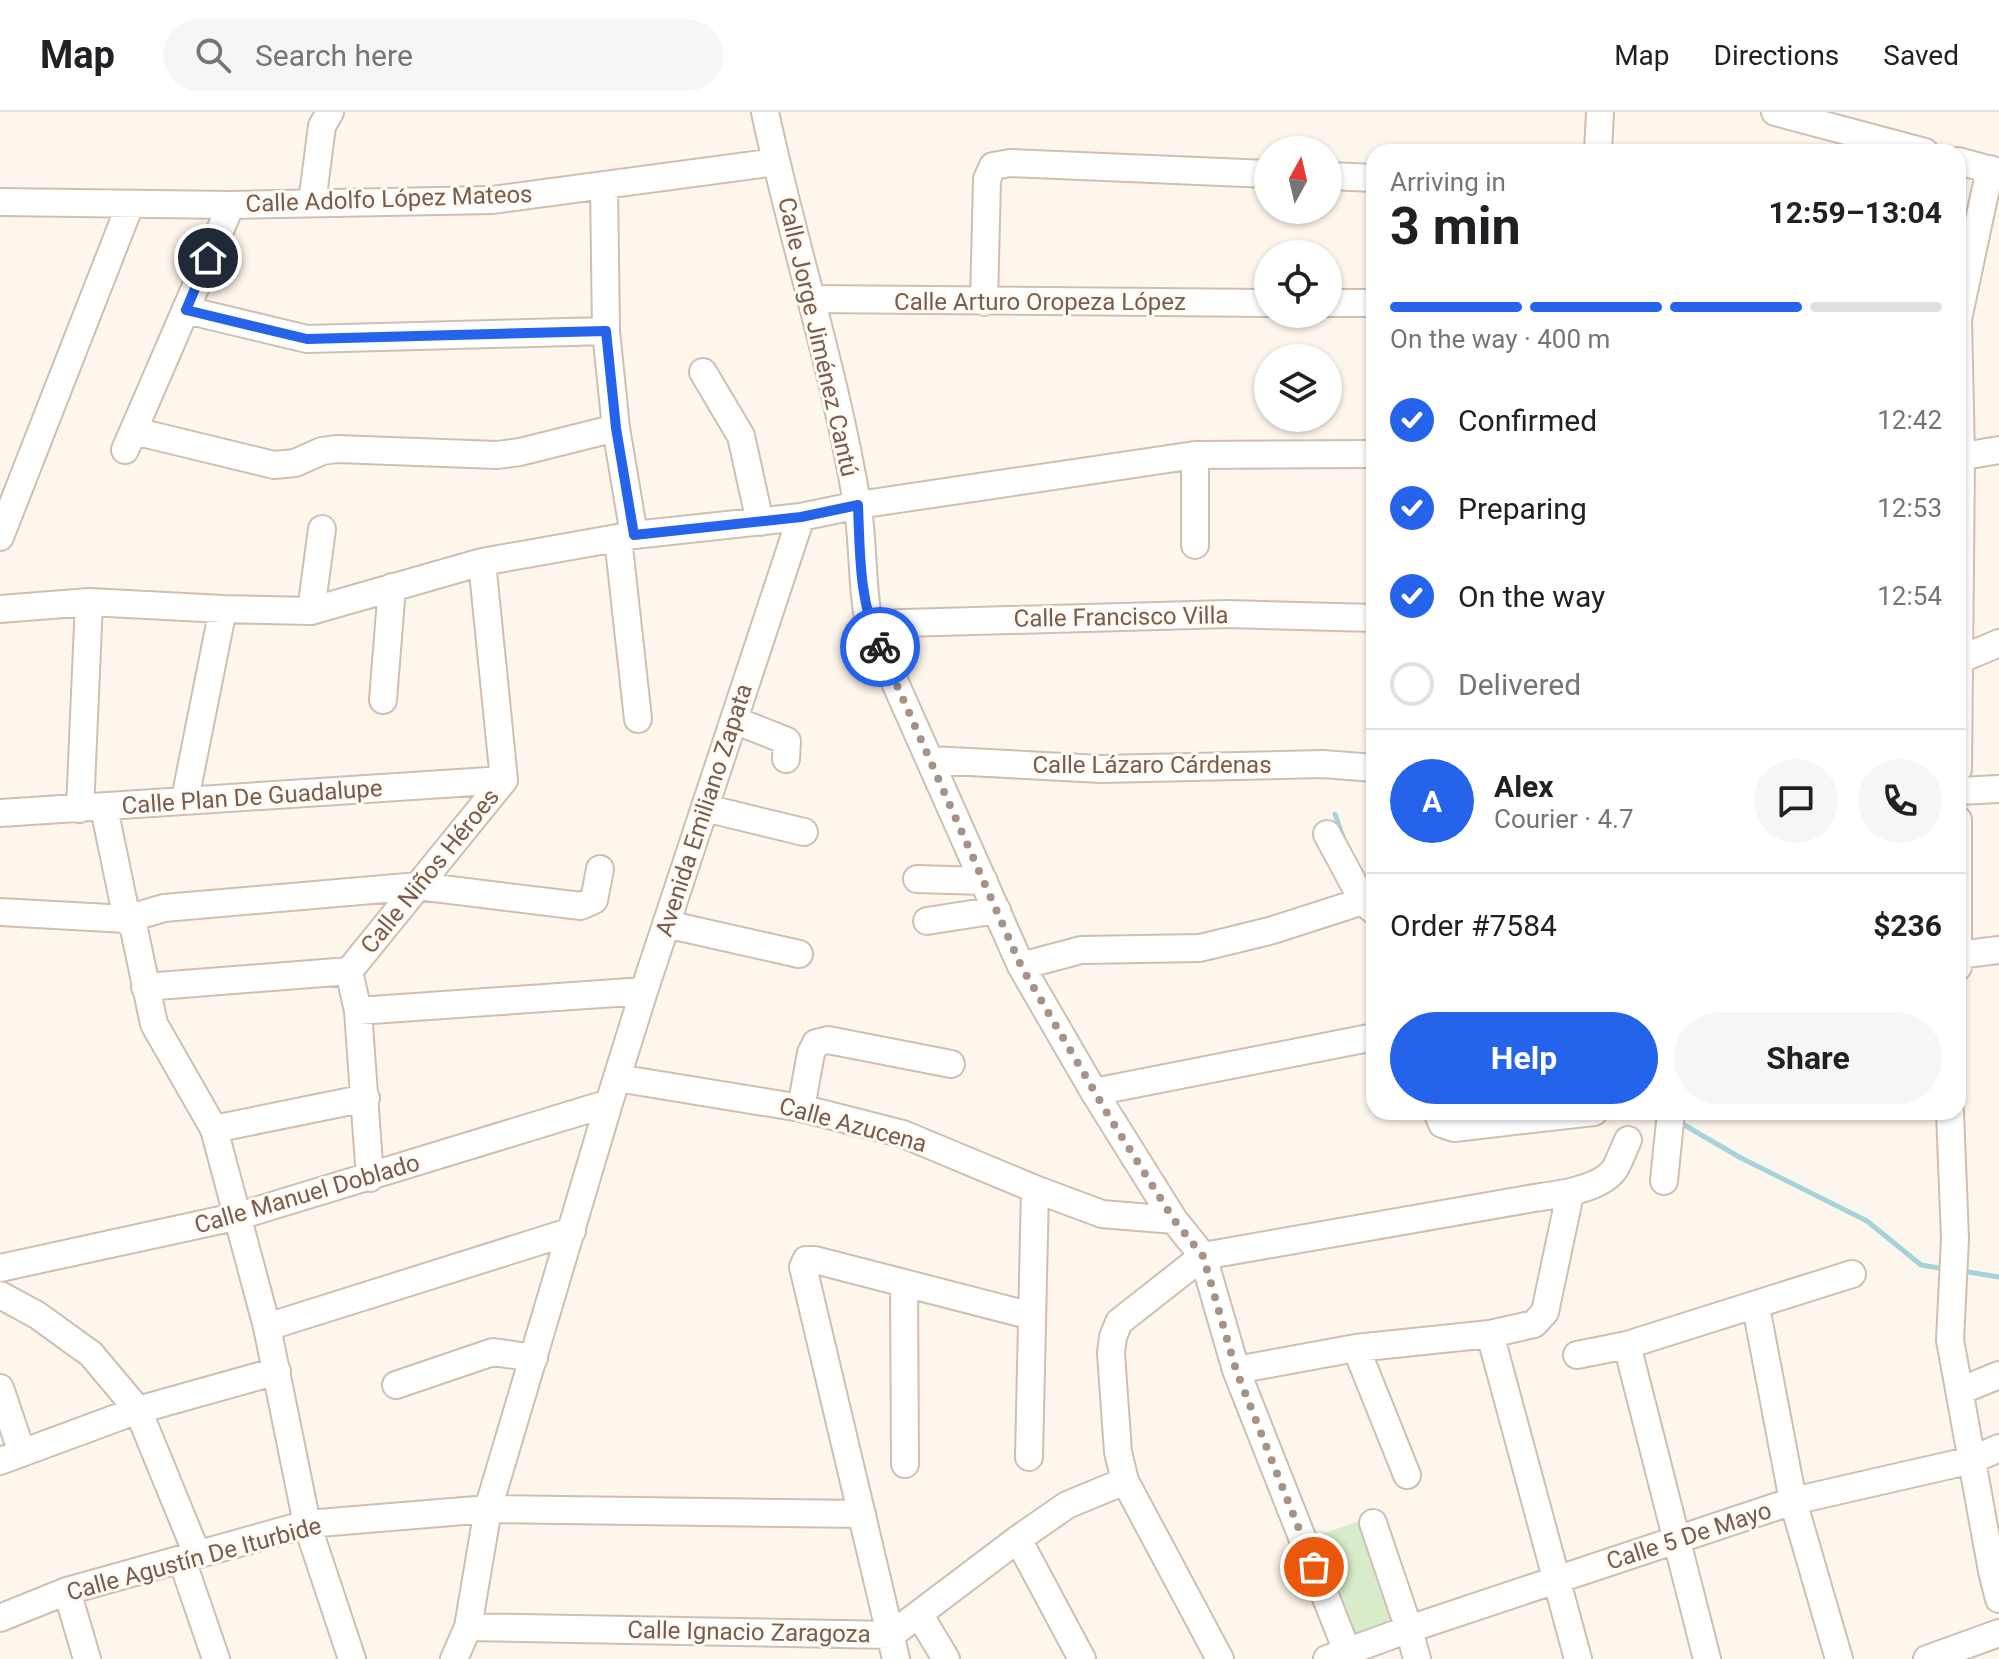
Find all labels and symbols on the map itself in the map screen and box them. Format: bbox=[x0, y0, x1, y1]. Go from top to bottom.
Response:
north arrow bbox=[1254, 136, 1342, 224]
street label: Calle Adolfo López Mateos bbox=[245, 180, 533, 218]
street label: Calle Jorge Jiménez Cantú bbox=[772, 195, 864, 479]
pin bbox=[174, 224, 242, 292]
street label: Calle Arturo Oropeza López bbox=[894, 288, 1186, 316]
street label: Calle Francisco Villa bbox=[1013, 601, 1229, 633]
courier bbox=[840, 607, 920, 687]
street label: Avenida Emiliano Zapata bbox=[650, 680, 758, 940]
street label: Calle Lázaro Cárdenas bbox=[1032, 751, 1272, 779]
street label: Calle Plan De Guadalupe bbox=[121, 774, 383, 820]
street label: Calle Niños Héroes bbox=[355, 783, 505, 959]
street label: Calle Azucena bbox=[776, 1092, 930, 1158]
street label: Calle Manuel Doblado bbox=[191, 1148, 423, 1240]
street label: Calle 5 De Mayo bbox=[1603, 1496, 1775, 1576]
street label: Calle Agustín De Iturbide bbox=[64, 1512, 324, 1606]
pin bbox=[1280, 1533, 1348, 1601]
street label: Calle Ignacio Zaragoza bbox=[627, 1616, 871, 1648]

